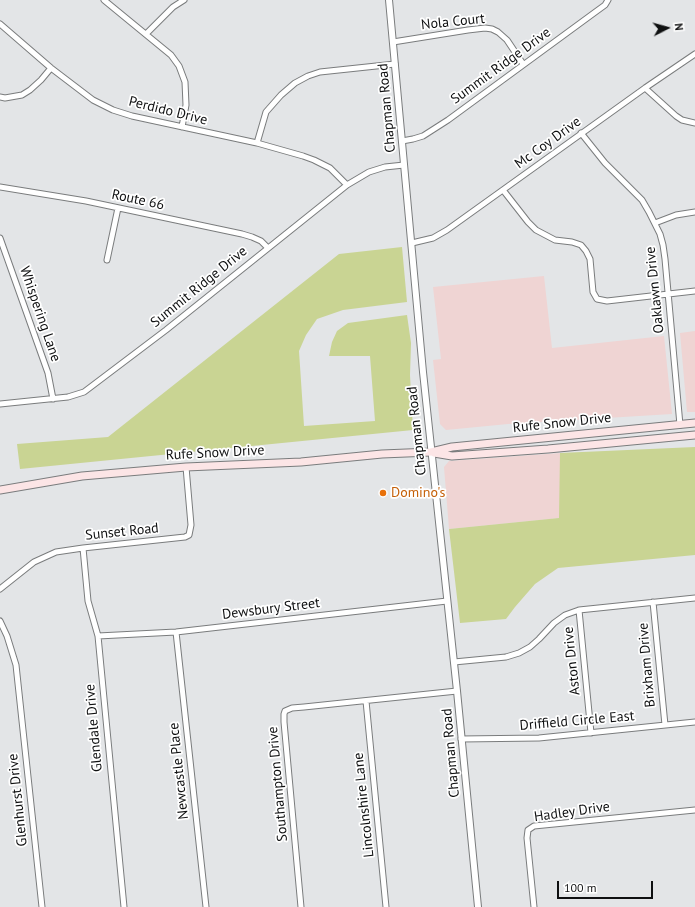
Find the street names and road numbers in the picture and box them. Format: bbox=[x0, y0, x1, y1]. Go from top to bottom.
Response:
street label: Nola Court bbox=[420, 10, 486, 34]
street label: Summit Ridge Drive bbox=[448, 24, 554, 108]
street label: Chapman Road bbox=[375, 63, 399, 153]
street label: Perdido Drive bbox=[127, 93, 209, 129]
street label: Mc Coy Drive bbox=[512, 113, 584, 173]
street label: Route 66 bbox=[110, 186, 166, 214]
street label: Summit Ridge Drive bbox=[147, 243, 251, 331]
street label: Oaklawn Drive bbox=[642, 246, 668, 334]
street label: Whispering Lane bbox=[16, 264, 64, 364]
street label: Chapman Road bbox=[404, 386, 430, 476]
street label: Rufe Snow Drive bbox=[512, 409, 612, 437]
street label: Rufe Snow Drive bbox=[165, 442, 265, 464]
street label: Sunset Road bbox=[84, 520, 160, 544]
street label: Dewsbury Street bbox=[221, 595, 321, 623]
street label: Brixham Drive bbox=[635, 622, 659, 708]
street label: Aston Drive bbox=[560, 626, 584, 696]
street label: Glendale Drive bbox=[82, 683, 106, 773]
street label: Chapman Road bbox=[439, 708, 463, 798]
street label: Driffield Circle East bbox=[519, 708, 635, 734]
street label: Newcastle Place bbox=[166, 722, 192, 820]
street label: Southampton Drive bbox=[265, 726, 291, 842]
street label: Lincolnshire Lane bbox=[350, 752, 378, 858]
street label: Glenhurst Drive bbox=[5, 753, 31, 847]
street label: Hadley Drive bbox=[533, 798, 611, 826]

